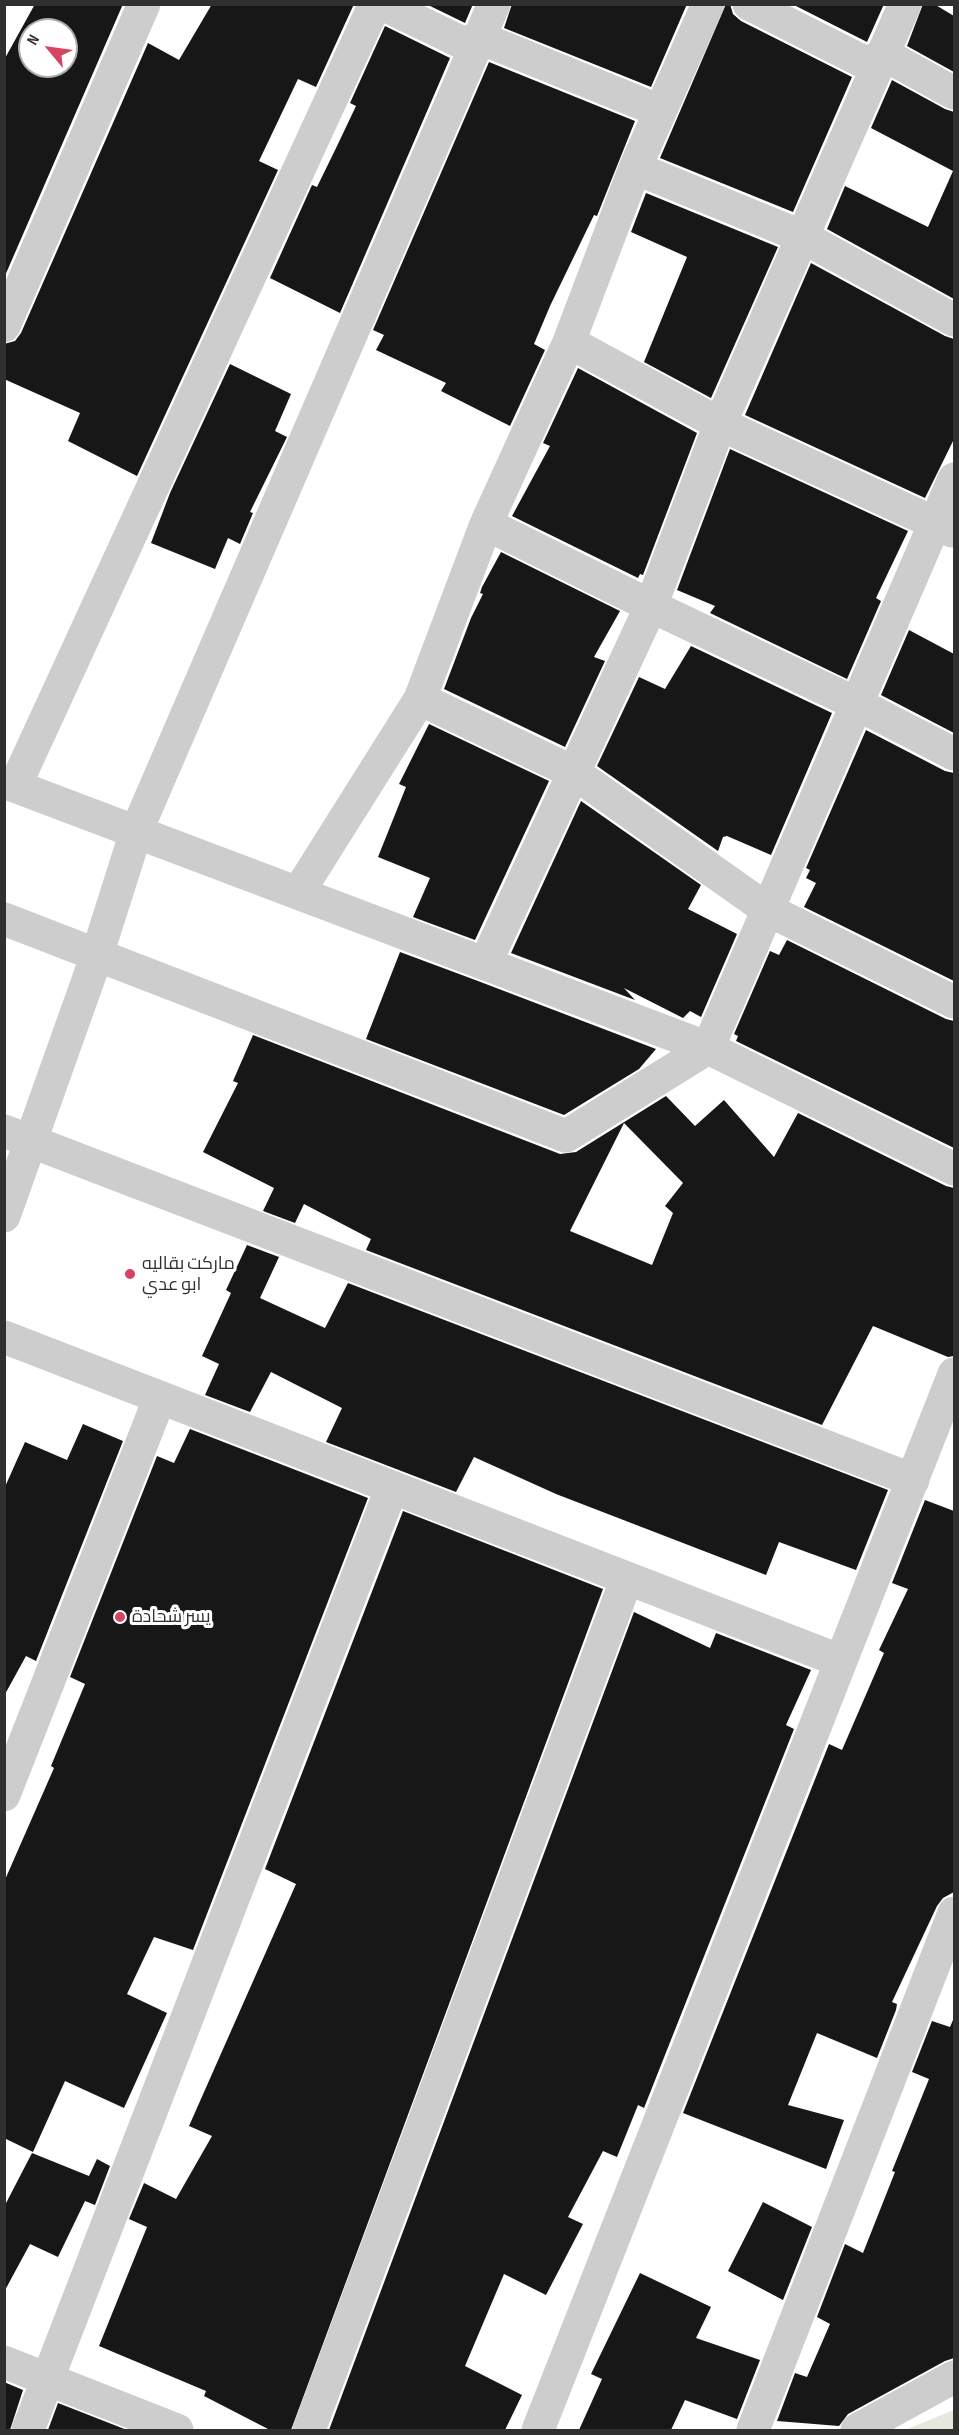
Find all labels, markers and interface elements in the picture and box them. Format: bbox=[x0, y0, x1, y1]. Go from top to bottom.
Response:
north arrow bbox=[18, 18, 78, 78]
text: N bbox=[23, 32, 44, 48]
place label: ماركت بقاليه ابو عدي bbox=[142, 1253, 235, 1296]
marker: ماركت بقاليه ابو عدي bbox=[123, 1267, 137, 1281]
place label: يسر شحادة bbox=[132, 1606, 210, 1628]
marker: يسر شحادة bbox=[113, 1610, 127, 1624]

